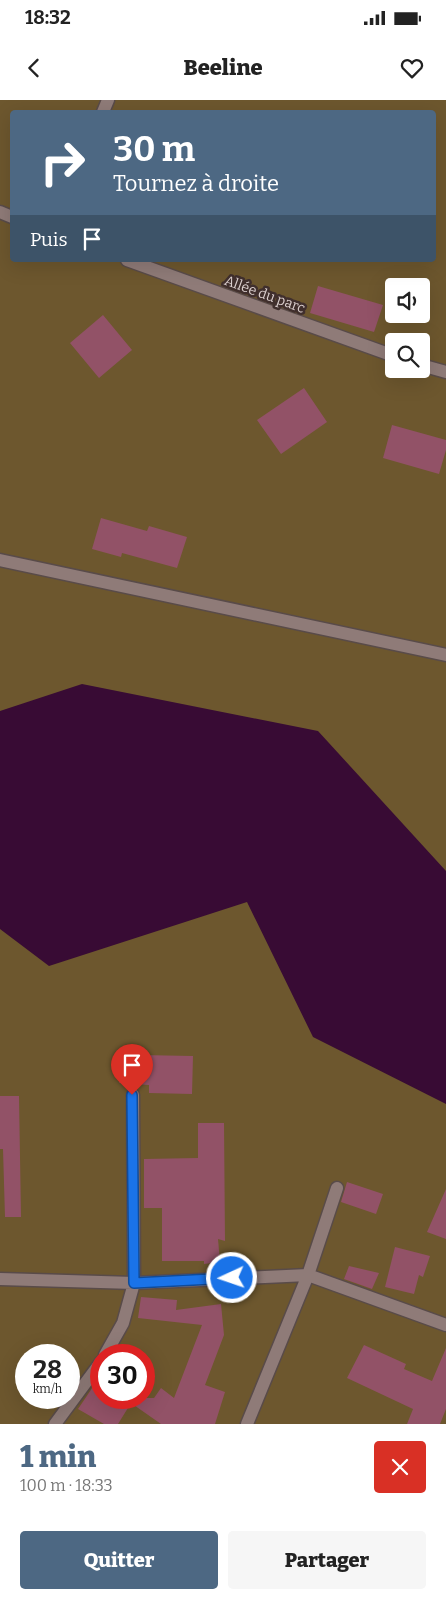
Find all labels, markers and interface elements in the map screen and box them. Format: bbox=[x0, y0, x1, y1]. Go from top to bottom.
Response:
text: 18:32 bbox=[25, 6, 71, 29]
icon: back bbox=[20, 54, 48, 82]
text: Beeline bbox=[183, 54, 263, 81]
icon: heart bbox=[398, 54, 426, 82]
text: 30 m bbox=[113, 128, 195, 170]
icon: right bbox=[30, 130, 95, 195]
text: Tournez à droite bbox=[113, 170, 279, 197]
icon: arrive bbox=[78, 225, 106, 253]
text: Puis bbox=[30, 228, 68, 251]
street label: Allée du parc bbox=[222, 272, 308, 317]
map controls bbox=[385, 278, 430, 378]
button: sound bbox=[385, 278, 430, 323]
button: search bbox=[385, 333, 430, 378]
pin bbox=[111, 1044, 153, 1095]
icon: arrive bbox=[118, 1051, 146, 1079]
position arrow bbox=[205, 1251, 257, 1303]
speed limit sign: 30 bbox=[90, 1344, 155, 1409]
text: 28 bbox=[33, 1355, 62, 1385]
text: km/h bbox=[33, 1382, 62, 1396]
text: 1 min bbox=[20, 1439, 96, 1475]
button: close bbox=[374, 1441, 426, 1493]
text: 100 m · 18:33 bbox=[20, 1476, 113, 1495]
button: Quitter bbox=[20, 1531, 218, 1589]
button: Partager bbox=[228, 1531, 426, 1589]

